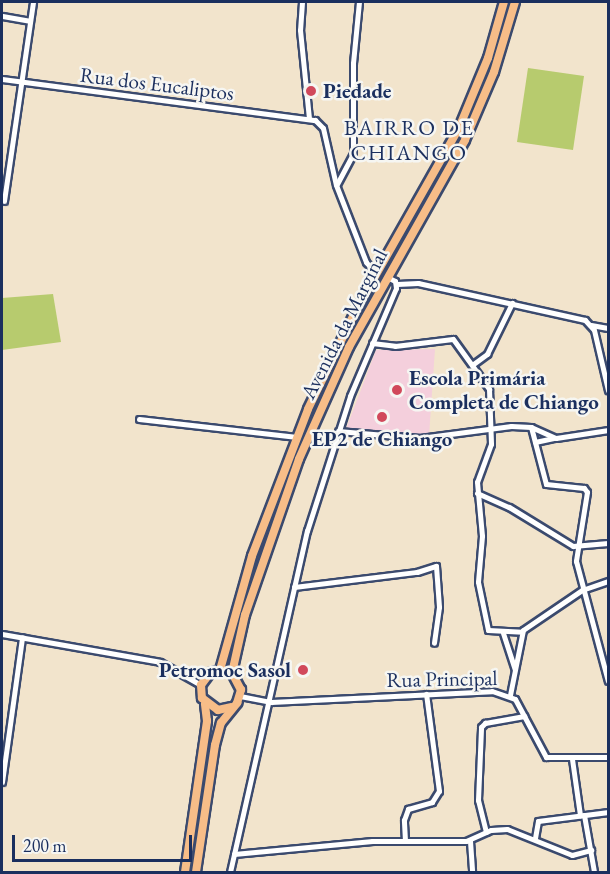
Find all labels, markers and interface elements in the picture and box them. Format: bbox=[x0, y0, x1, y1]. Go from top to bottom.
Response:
street label: Rua dos Eucaliptos bbox=[79, 62, 235, 106]
place label: Piedade bbox=[323, 78, 391, 104]
marker: Piedade bbox=[304, 84, 318, 98]
district label: BAIRRO DE CHIANGO bbox=[344, 114, 474, 166]
street label: Avenida da Marginal bbox=[295, 245, 393, 403]
place label: Escola Primária Completa de Chiango bbox=[409, 365, 599, 415]
marker: Escola Primária Completa de Chiango bbox=[390, 383, 404, 397]
marker: EP2 de Chiango bbox=[375, 410, 389, 424]
place label: EP2 de Chiango bbox=[312, 426, 452, 452]
place label: Petromoc Sasol bbox=[159, 657, 291, 683]
marker: Petromoc Sasol bbox=[296, 663, 310, 677]
street label: Rua Principal bbox=[386, 665, 498, 693]
scale bar bbox=[15, 823, 195, 861]
text: 200 m bbox=[23, 834, 67, 857]

